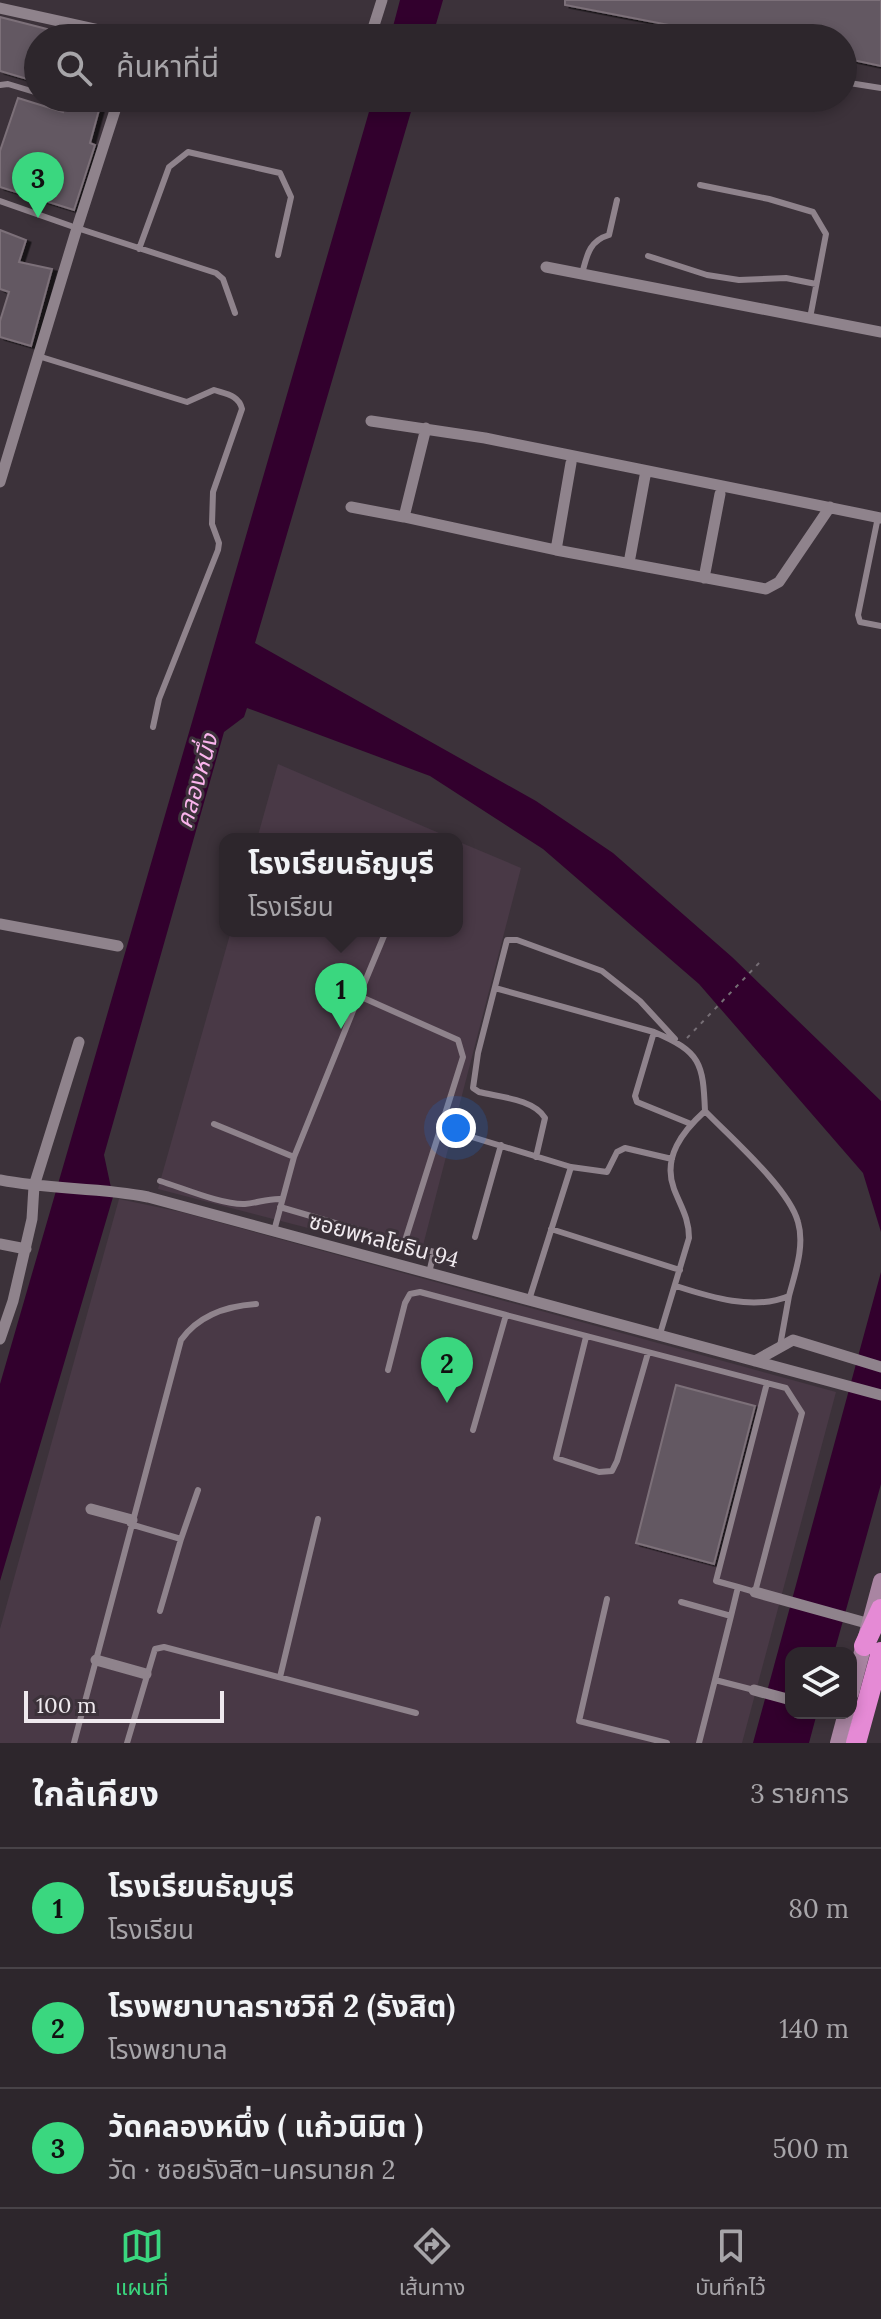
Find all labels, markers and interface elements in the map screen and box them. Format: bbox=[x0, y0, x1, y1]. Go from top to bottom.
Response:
search box bbox=[24, 24, 857, 112]
icon: search bbox=[52, 46, 96, 90]
text: ค้นหาที่นี่ bbox=[116, 47, 219, 85]
pin: 3 bbox=[12, 152, 64, 218]
water label: คลองหนึ่ง bbox=[167, 729, 225, 832]
popup bbox=[219, 833, 463, 937]
text: โรงเรียนธัญบุรี bbox=[248, 844, 434, 882]
text: โรงเรียน bbox=[248, 890, 334, 923]
pin: 1 bbox=[315, 963, 367, 1029]
your location bbox=[436, 1108, 476, 1148]
street label: ซอยพหลโยธิน 94 bbox=[306, 1207, 462, 1273]
pin: 2 bbox=[421, 1337, 473, 1403]
map controls bbox=[785, 1647, 857, 1719]
button: layers bbox=[785, 1647, 857, 1719]
scale bar bbox=[24, 1687, 224, 1723]
text: 100 m bbox=[36, 1691, 97, 1719]
text: ใกล้เคียง bbox=[32, 1772, 159, 1815]
text: 3 รายการ bbox=[750, 1777, 849, 1810]
text: โรงเรียนธัญบุรี bbox=[108, 1867, 294, 1905]
text: 1 bbox=[53, 1892, 63, 1925]
text: 80 m bbox=[788, 1892, 849, 1925]
text: โรงเรียน bbox=[108, 1913, 194, 1946]
text: โรงพยาบาลราชวิถี 2 (รังสิต) bbox=[108, 1987, 455, 2025]
text: 2 bbox=[51, 2012, 65, 2045]
text: 140 m bbox=[779, 2012, 849, 2045]
text: โรงพยาบาล bbox=[108, 2033, 228, 2066]
text: วัดคลองหนึ่ง ( แก้วนิมิต ) bbox=[108, 2107, 423, 2145]
text: 3 bbox=[51, 2132, 65, 2165]
text: 500 m bbox=[772, 2132, 849, 2165]
text: วัด · ซอยรังสิต-นครนายก 2 bbox=[108, 2153, 396, 2186]
tab: แผนที่ bbox=[115, 2224, 169, 2305]
tab: เส้นทาง bbox=[399, 2224, 465, 2305]
tab: บันทึกไว้ bbox=[695, 2224, 766, 2305]

